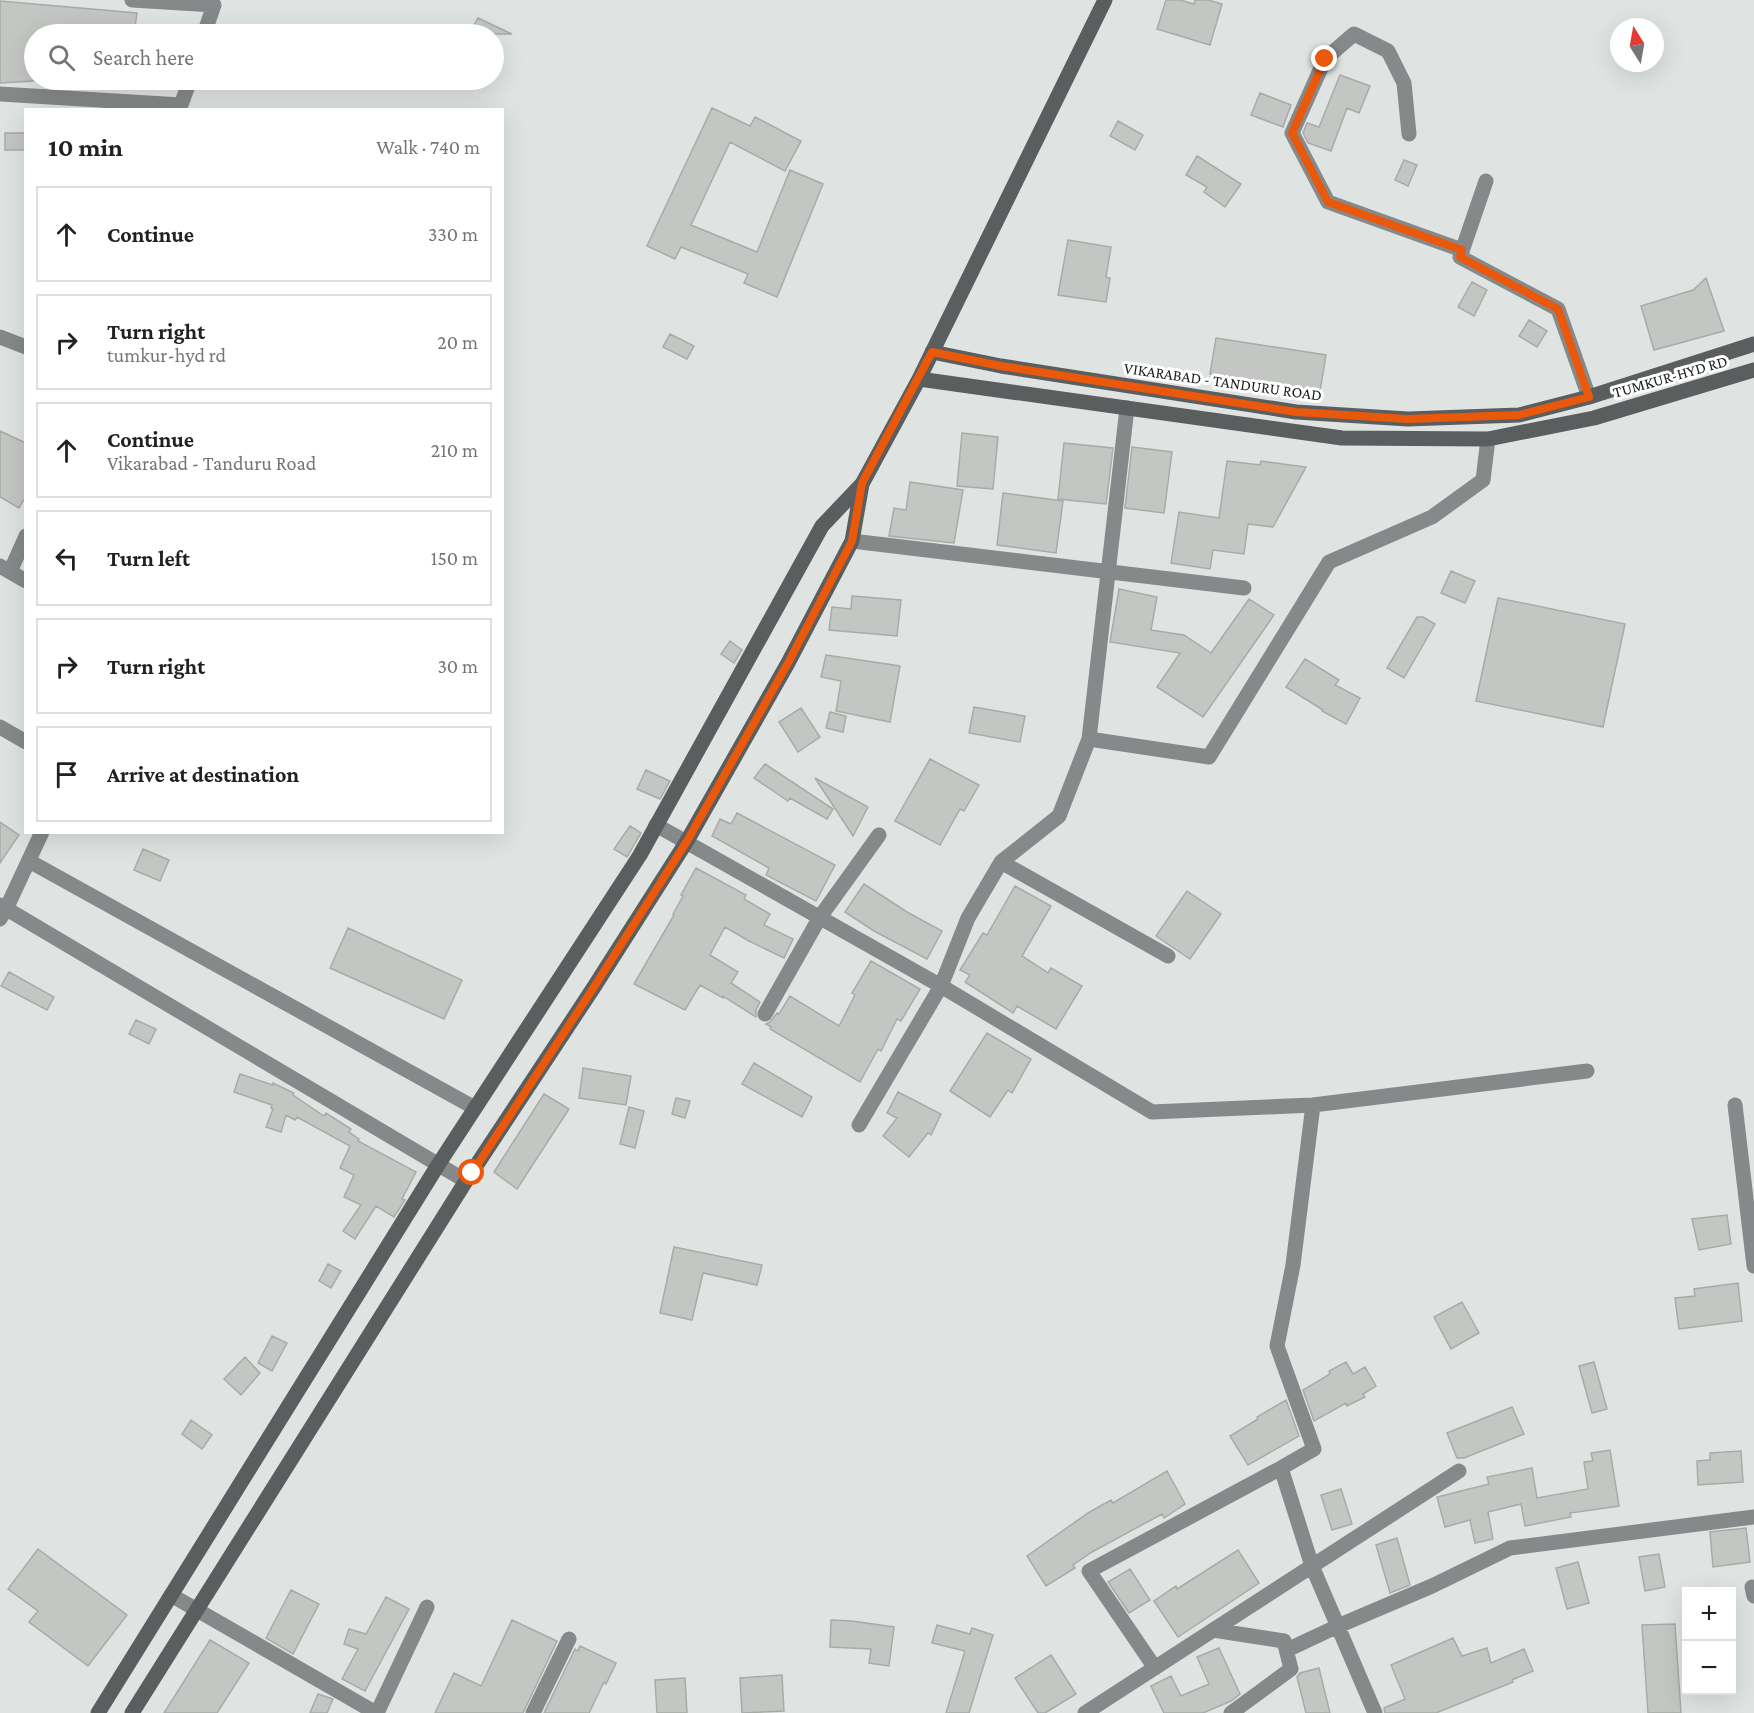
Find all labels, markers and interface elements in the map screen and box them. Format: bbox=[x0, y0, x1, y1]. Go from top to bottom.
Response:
north arrow bbox=[1610, 18, 1664, 72]
search box bbox=[24, 24, 504, 90]
icon: search bbox=[45, 41, 78, 74]
text: Search here bbox=[93, 45, 194, 70]
route end bbox=[1311, 45, 1337, 71]
text: 10 min bbox=[48, 133, 123, 162]
text: Walk · 740 m bbox=[376, 136, 480, 158]
icon: ahead bbox=[50, 218, 83, 251]
text: Continue bbox=[107, 222, 194, 247]
text: 330 m bbox=[428, 223, 478, 245]
text: Turn right bbox=[107, 319, 205, 344]
icon: right bbox=[50, 326, 83, 359]
text: 20 m bbox=[437, 331, 478, 353]
text: tumkur-hyd rd bbox=[107, 344, 226, 366]
street label: TUMKUR-HYD RD bbox=[1611, 352, 1729, 401]
street label: VIKARABAD - TANDURU ROAD bbox=[1123, 359, 1323, 404]
text: Continue bbox=[107, 427, 194, 452]
icon: ahead bbox=[50, 434, 83, 467]
text: 210 m bbox=[431, 439, 478, 461]
text: Vikarabad - Tanduru Road bbox=[107, 452, 316, 474]
icon: left bbox=[50, 542, 83, 575]
text: Turn left bbox=[107, 546, 190, 571]
text: 150 m bbox=[431, 547, 478, 569]
icon: right bbox=[50, 650, 83, 683]
text: Turn right bbox=[107, 654, 205, 679]
text: 30 m bbox=[437, 655, 478, 677]
icon: arrive bbox=[50, 758, 83, 791]
text: Arrive at destination bbox=[107, 762, 299, 787]
route start bbox=[458, 1159, 484, 1185]
map controls bbox=[1682, 1587, 1736, 1695]
button: + bbox=[1682, 1587, 1736, 1641]
button: − bbox=[1682, 1641, 1736, 1695]

